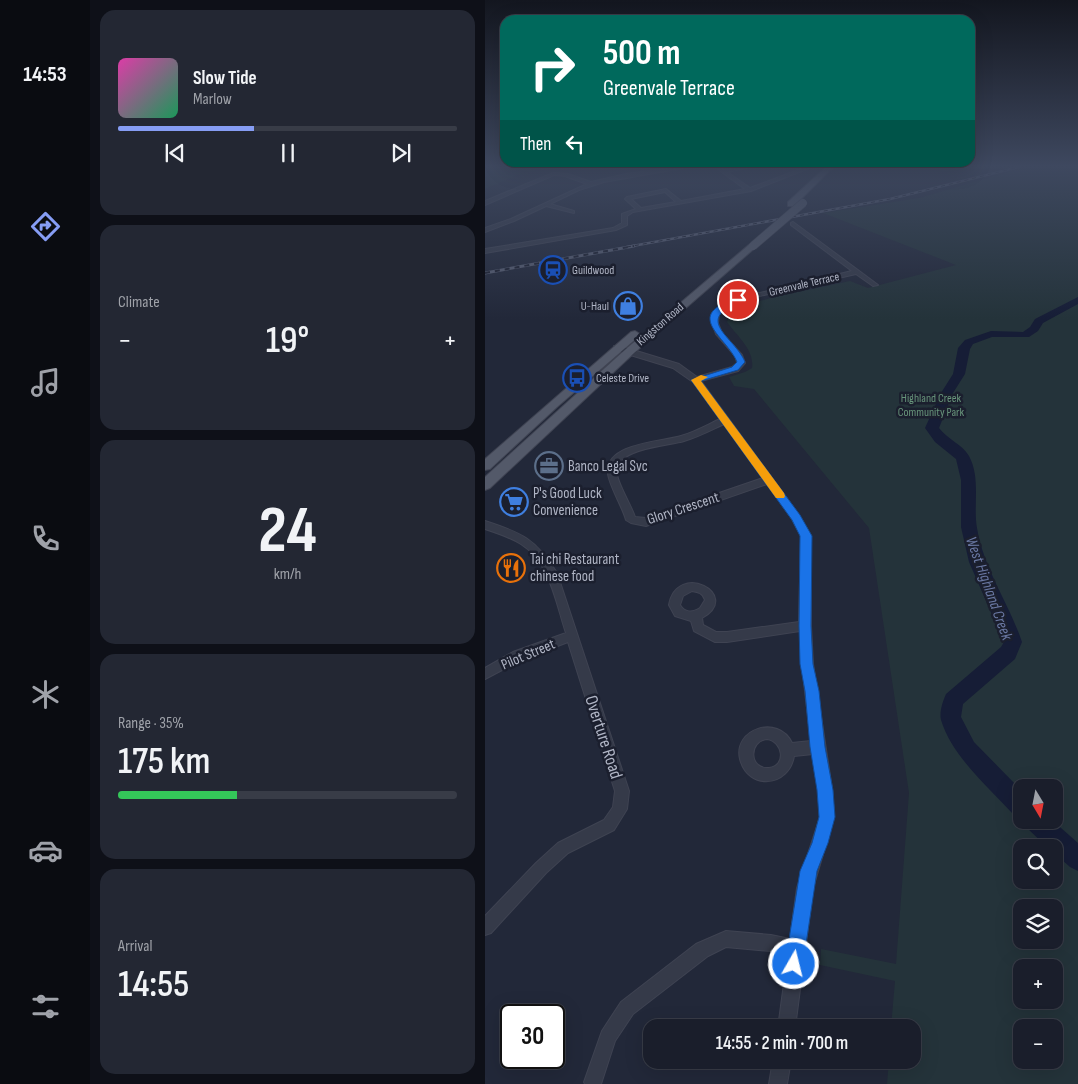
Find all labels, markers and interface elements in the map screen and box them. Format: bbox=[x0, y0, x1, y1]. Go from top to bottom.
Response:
text: 500 m bbox=[603, 32, 680, 75]
icon: right bbox=[520, 35, 585, 100]
text: 14:53 bbox=[23, 61, 67, 88]
text: Slow Tide bbox=[193, 67, 257, 90]
text: Greenvale Terrace bbox=[603, 75, 735, 102]
text: Marlow bbox=[193, 90, 232, 109]
icon: left bbox=[561, 130, 589, 158]
text: Then bbox=[520, 133, 551, 156]
icon: previous bbox=[161, 139, 189, 167]
icon: pause bbox=[274, 139, 302, 167]
icon: next bbox=[387, 139, 415, 167]
icon: directions bbox=[28, 209, 63, 244]
station icon: Guildwood bbox=[538, 255, 568, 285]
place label: Guildwood bbox=[572, 263, 614, 278]
street label: Greenvale Terrace bbox=[767, 269, 841, 300]
pin bbox=[717, 279, 759, 321]
icon: arrive bbox=[724, 286, 752, 314]
shop icon: U-Haul bbox=[613, 291, 643, 321]
text: Climate bbox=[118, 293, 160, 312]
place label: U-Haul bbox=[581, 299, 609, 314]
street label: Kingston Road bbox=[634, 300, 687, 349]
text: 19° bbox=[266, 318, 309, 363]
text: − bbox=[118, 324, 132, 357]
text: + bbox=[443, 324, 457, 357]
bus stop icon: Celeste Drive bbox=[562, 363, 592, 393]
icon: music bbox=[28, 365, 63, 400]
place label: Celeste Drive bbox=[596, 371, 649, 386]
park label: Highland Creek Community Park bbox=[898, 391, 965, 420]
office icon: Banco Legal Svc bbox=[534, 451, 564, 481]
place label: Banco Legal Svc bbox=[568, 457, 648, 476]
place label: P's Good Luck Convenience bbox=[533, 484, 602, 520]
supermarket icon: P's Good Luck Convenience bbox=[499, 487, 529, 517]
street label: Glory Crescent bbox=[645, 488, 722, 529]
text: 24 bbox=[258, 493, 317, 571]
icon: phone bbox=[28, 521, 63, 556]
water label: West Highland Creek bbox=[961, 534, 1016, 644]
place label: Tai chi Restaurant chinese food bbox=[530, 550, 620, 586]
restaurant icon: Tai chi Restaurant chinese food bbox=[496, 553, 526, 583]
text: km/h bbox=[274, 565, 301, 584]
street label: Pilot Street bbox=[498, 634, 558, 674]
icon: climate bbox=[28, 677, 63, 712]
street label: Overture Road bbox=[580, 693, 627, 781]
text: Range · 35% bbox=[118, 714, 184, 733]
text: 175 km bbox=[118, 739, 210, 784]
north arrow bbox=[1013, 779, 1063, 829]
map controls bbox=[1013, 779, 1063, 1069]
icon: car bbox=[28, 833, 63, 868]
button: search bbox=[1013, 839, 1063, 889]
button: layers bbox=[1013, 899, 1063, 949]
text: Arrival bbox=[118, 937, 152, 956]
position arrow bbox=[767, 937, 819, 989]
button: + bbox=[1013, 959, 1063, 1009]
text: 14:55 bbox=[118, 962, 189, 1007]
icon: filters bbox=[28, 989, 63, 1024]
speed limit sign: 30 bbox=[500, 1004, 565, 1069]
button: − bbox=[1013, 1019, 1063, 1069]
text: 14:55 · 2 min · 700 m bbox=[716, 1032, 848, 1055]

